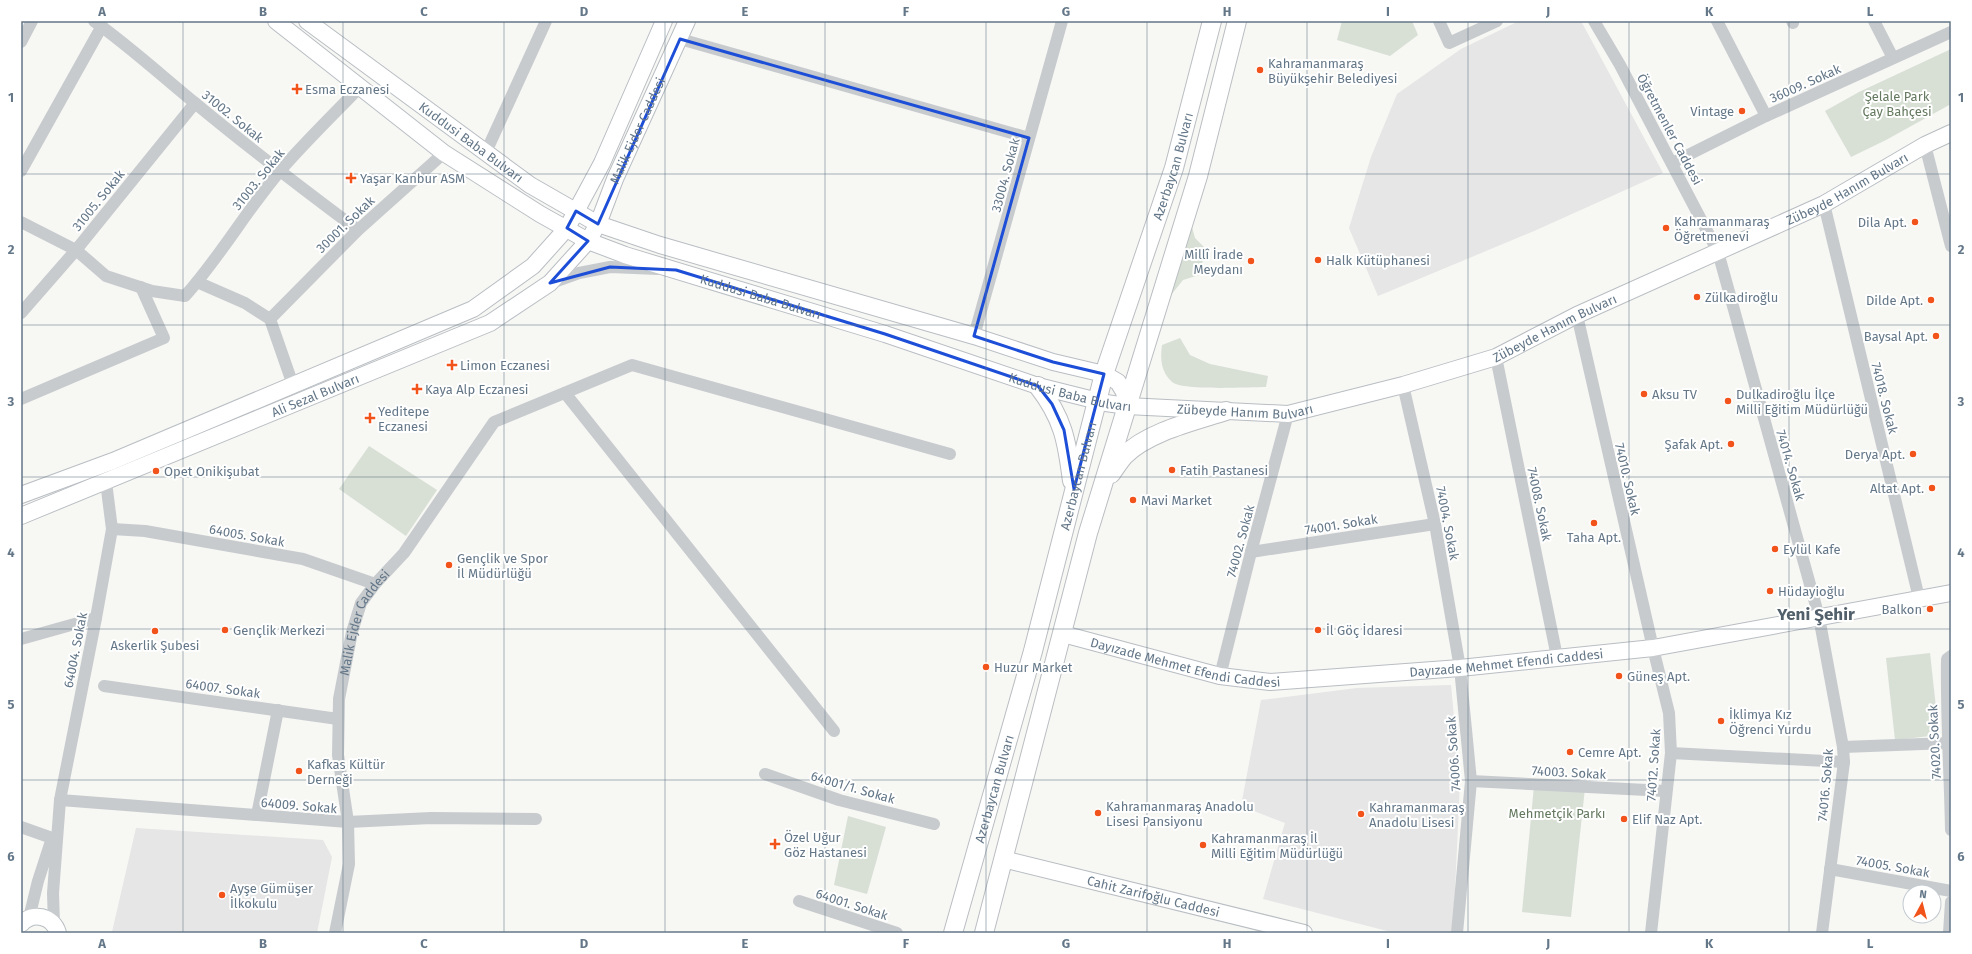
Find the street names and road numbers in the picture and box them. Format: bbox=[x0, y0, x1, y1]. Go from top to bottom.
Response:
street label: 36009. Sokak bbox=[1767, 61, 1843, 106]
street label: Öğretmenler Caddesi bbox=[1634, 71, 1706, 187]
street label: Malik Ejder Caddesi bbox=[607, 75, 668, 186]
street label: 31002. Sokak bbox=[199, 87, 266, 146]
street label: Kuddusi Baba Bulvarı bbox=[416, 99, 526, 186]
street label: Azerbaycan Bulvarı bbox=[1150, 111, 1196, 222]
street label: 33004. Sokak bbox=[988, 136, 1023, 214]
street label: 31003. Sokak bbox=[229, 146, 288, 213]
street label: Zübeyde Hanım Bulvarı bbox=[1784, 150, 1911, 228]
street label: 31005. Sokak bbox=[69, 166, 128, 234]
street label: 30001. Sokak bbox=[313, 193, 378, 256]
street label: Kuddusi Baba Bulvarı bbox=[698, 271, 823, 322]
street label: Zübeyde Hanım Bulvarı bbox=[1490, 291, 1619, 365]
street label: 74018. Sokak bbox=[1868, 361, 1901, 436]
street label: Kuddusi Baba Bulvarı bbox=[1007, 370, 1132, 414]
street label: Ali Sezal Bulvarı bbox=[269, 371, 361, 420]
street label: Zübeyde Hanım Bulvarı bbox=[1177, 401, 1315, 422]
street label: Azerbaycan Bulvarı bbox=[1057, 420, 1099, 532]
street label: 74014. Sokak bbox=[1773, 428, 1808, 503]
street label: 74010. Sokak bbox=[1612, 442, 1643, 517]
street label: 74008. Sokak bbox=[1524, 466, 1555, 543]
street label: 74004. Sokak bbox=[1433, 485, 1462, 562]
street label: 74002. Sokak bbox=[1224, 503, 1257, 579]
street label: 74001. Sokak bbox=[1304, 511, 1379, 538]
street label: 64005. Sokak bbox=[208, 521, 286, 550]
street label: Malik Ejder Caddesi bbox=[337, 567, 393, 677]
street label: 64004. Sokak bbox=[61, 611, 90, 689]
street label: Dayızade Mehmet Efendi Caddesi bbox=[1089, 635, 1281, 690]
street label: Dayızade Mehmet Efendi Caddesi bbox=[1409, 646, 1604, 680]
street label: 64007. Sokak bbox=[185, 676, 262, 701]
street label: 74020. Sokak bbox=[1925, 704, 1944, 780]
street label: 74006. Sokak bbox=[1443, 716, 1464, 792]
street label: 74012. Sokak bbox=[1643, 728, 1664, 802]
street label: Azerbaycan Bulvarı bbox=[972, 733, 1017, 844]
street label: 74016. Sokak bbox=[1815, 748, 1836, 822]
street label: 74003. Sokak bbox=[1531, 763, 1607, 782]
street label: 64001/1. Sokak bbox=[809, 768, 897, 807]
street label: 64009. Sokak bbox=[260, 795, 338, 816]
street label: 74005. Sokak bbox=[1855, 853, 1931, 880]
street label: Cahit Zarifoğlu Caddesi bbox=[1086, 873, 1221, 920]
street label: 64001. Sokak bbox=[814, 886, 890, 923]

